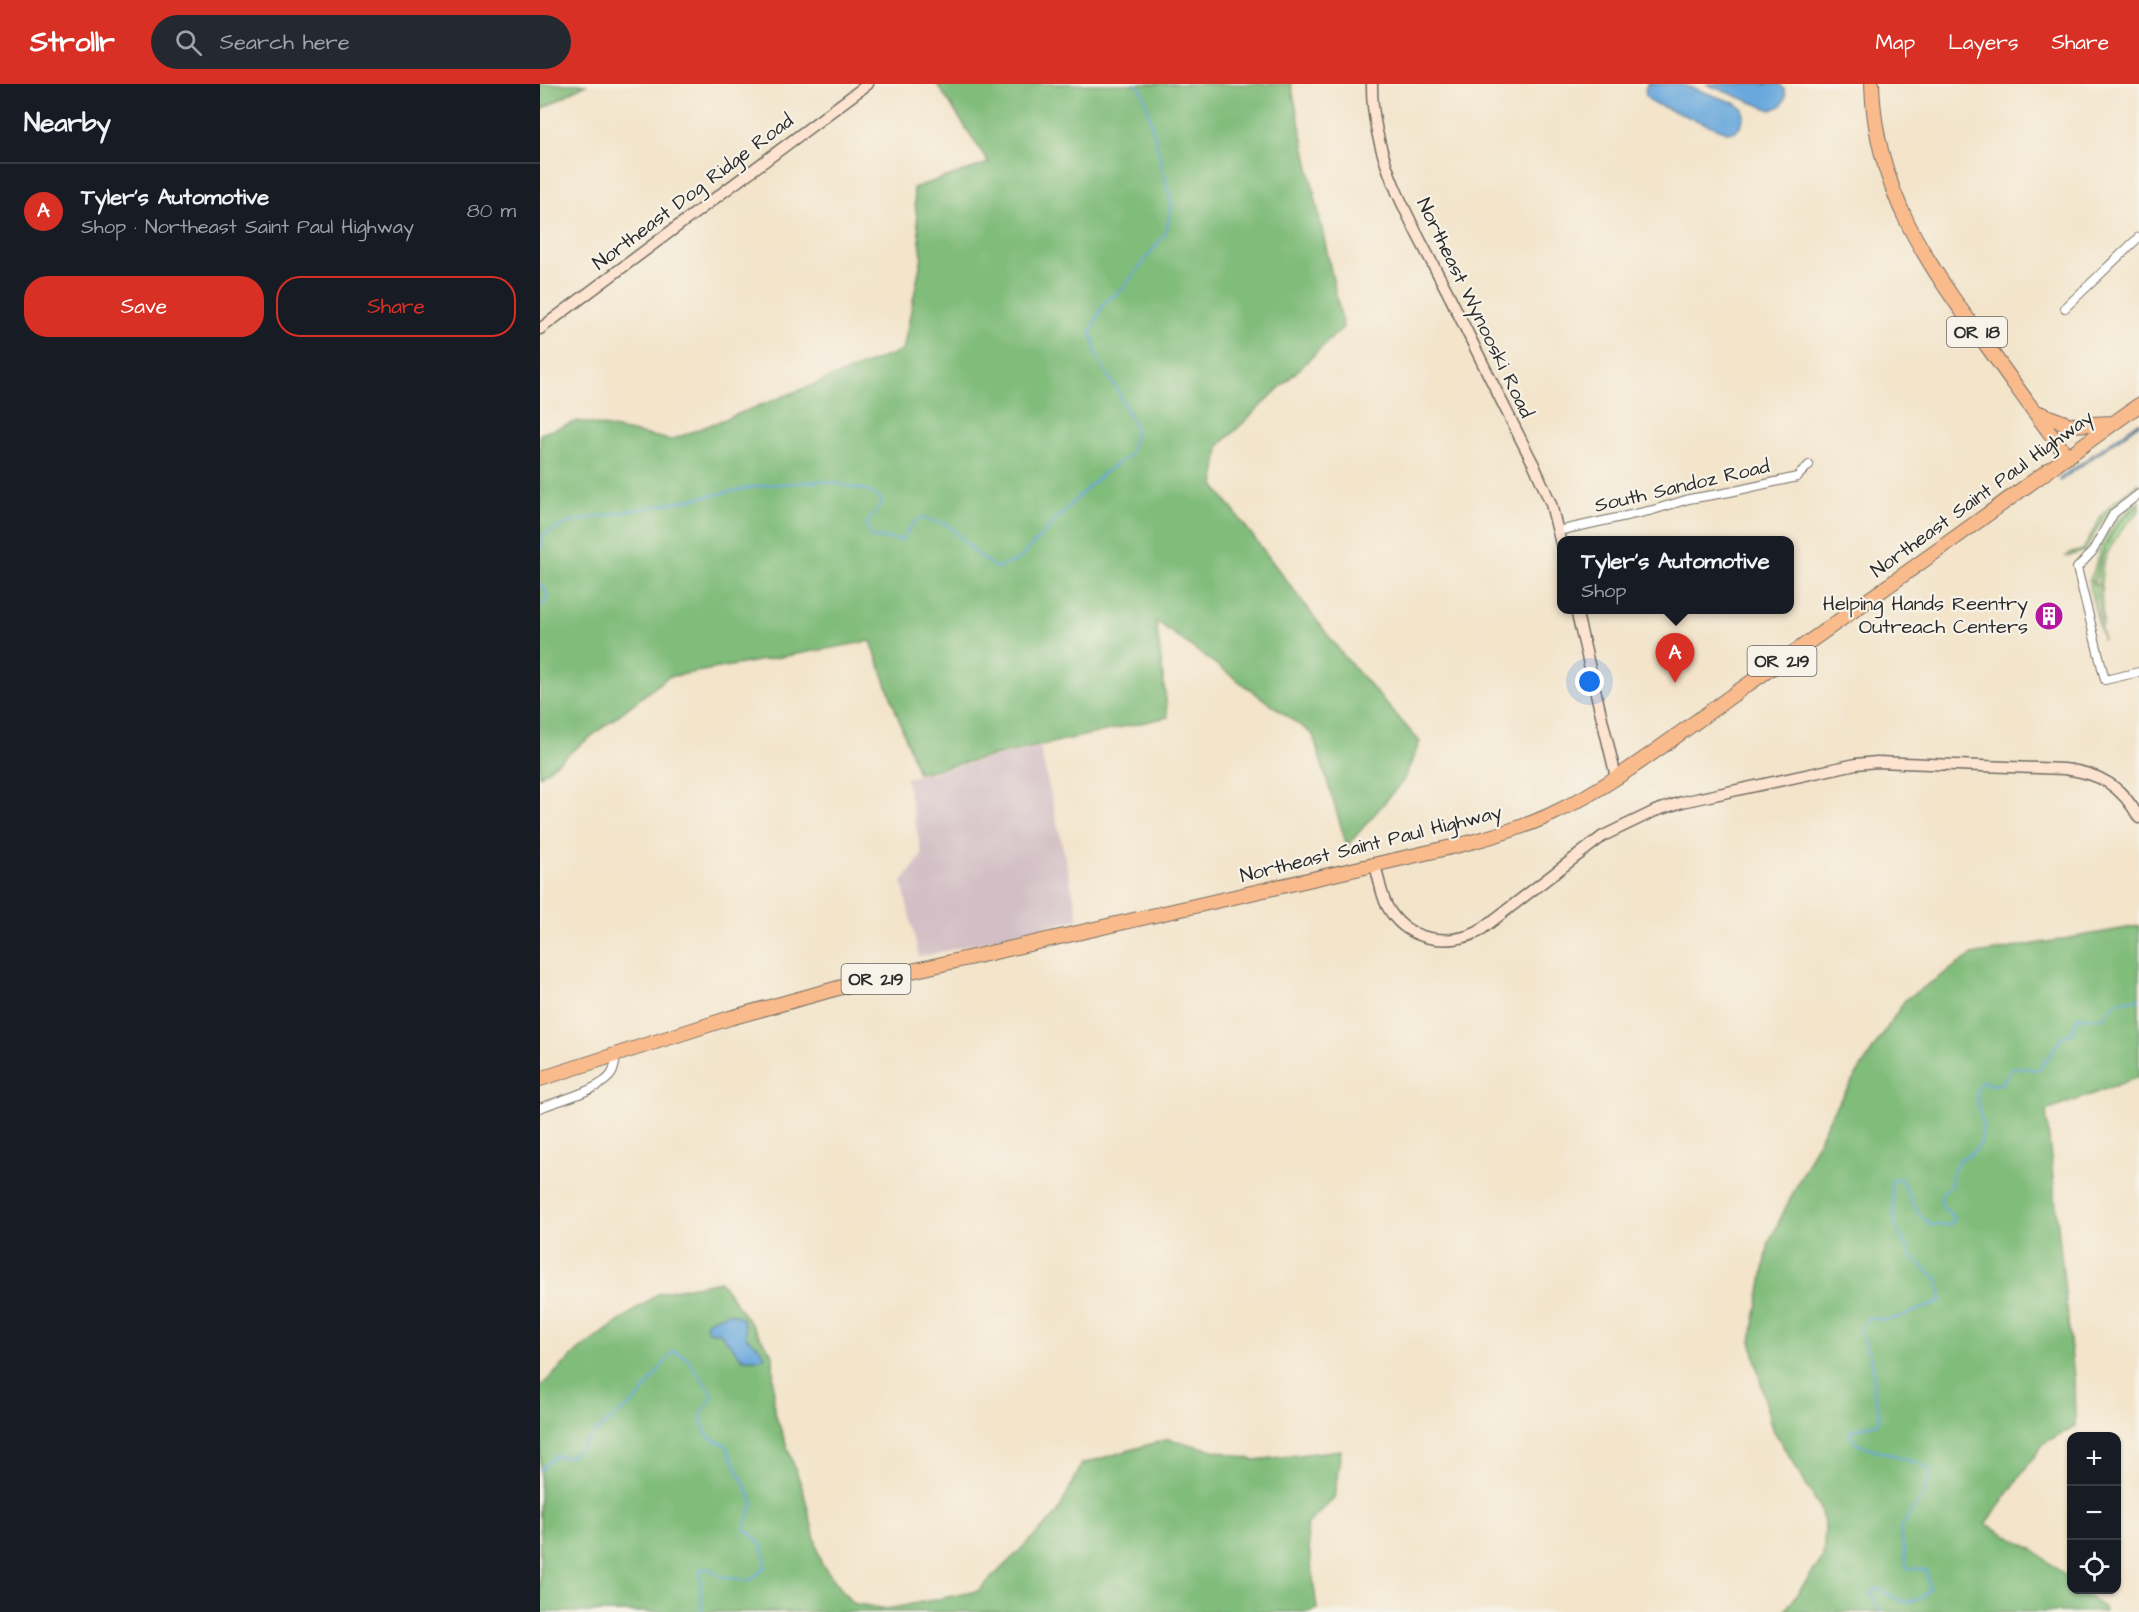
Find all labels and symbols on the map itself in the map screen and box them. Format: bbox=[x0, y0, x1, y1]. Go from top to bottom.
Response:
street label: Northeast Dog Ridge Road bbox=[587, 107, 800, 278]
street label: Northeast Wynooski Road bbox=[1409, 193, 1541, 423]
road number: OR 18 bbox=[1947, 317, 2007, 347]
street label: Northeast Saint Paul Highway bbox=[1865, 404, 2100, 585]
street label: South Sandoz Road bbox=[1592, 452, 1772, 520]
place label: Helping Hands Reentry Outreach Centers bbox=[1823, 590, 2028, 641]
building icon: Helping Hands Reentry Outreach Centers bbox=[2033, 600, 2065, 632]
pin: A bbox=[1656, 634, 1694, 683]
road number: OR 219 bbox=[1748, 646, 1816, 676]
your location bbox=[1575, 667, 1604, 696]
street label: Northeast Saint Paul Highway bbox=[1237, 798, 1505, 891]
road number: OR 219 bbox=[842, 964, 910, 994]

